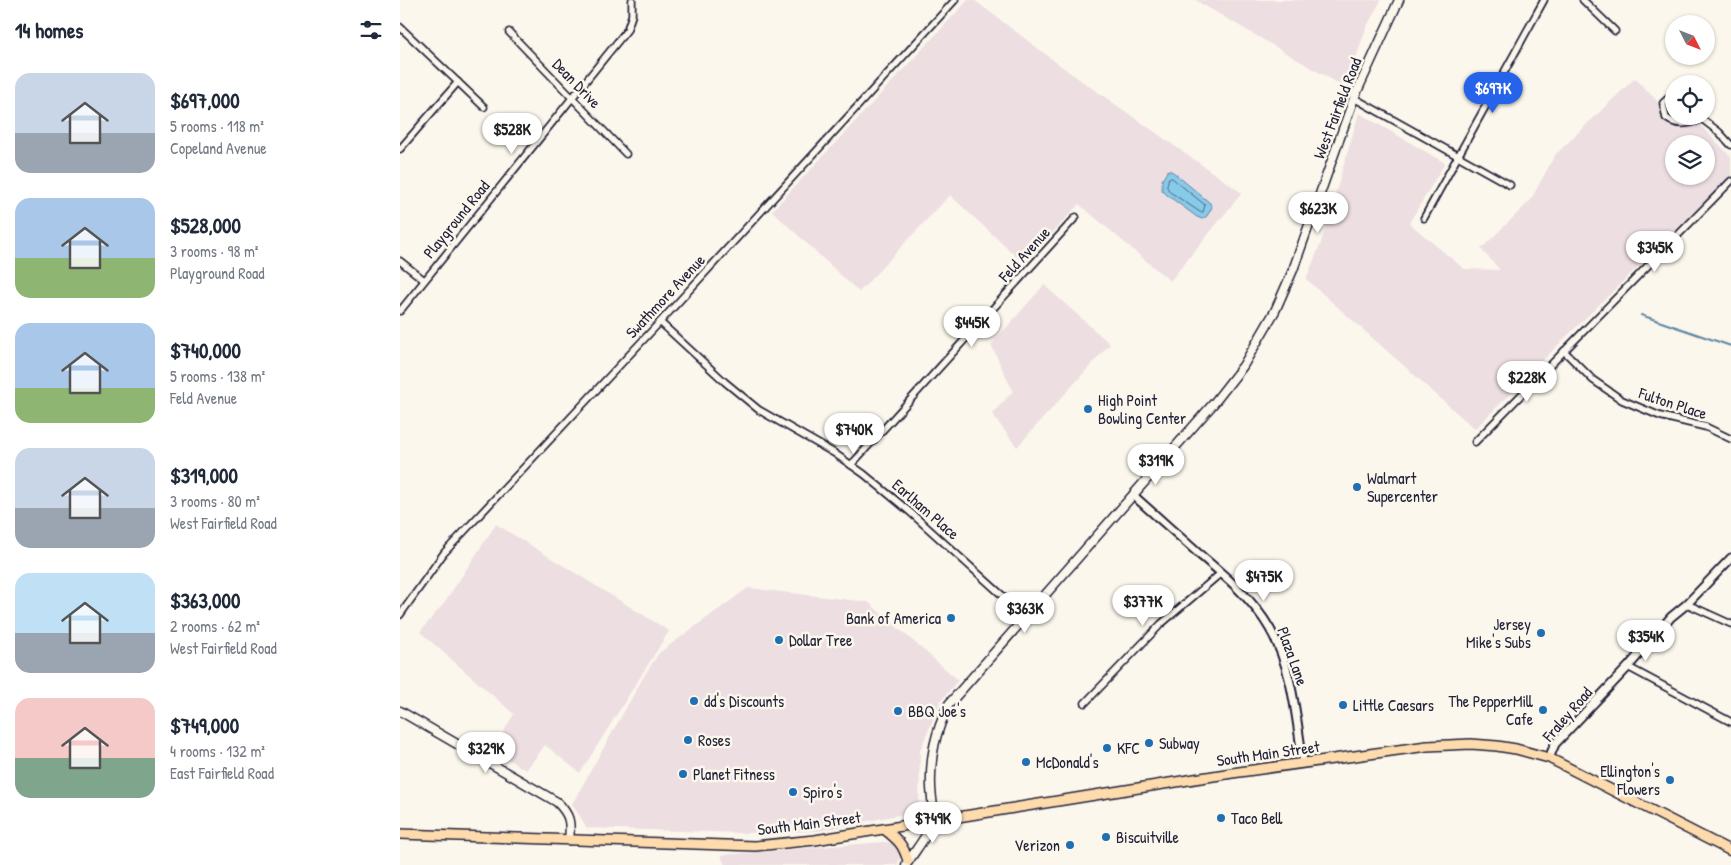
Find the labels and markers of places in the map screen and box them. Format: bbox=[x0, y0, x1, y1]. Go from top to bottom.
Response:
pin: $697K bbox=[1458, 72, 1528, 114]
pin: $528K bbox=[477, 112, 547, 155]
pin: $623K bbox=[1283, 192, 1353, 234]
pin: $345K bbox=[1620, 230, 1690, 273]
pin: $445K bbox=[937, 306, 1007, 348]
pin: $228K bbox=[1492, 360, 1562, 403]
place label: High Point Bowling Center bbox=[1098, 389, 1186, 429]
marker: High Point Bowling Center bbox=[1082, 403, 1094, 415]
pin: $740K bbox=[819, 412, 889, 455]
pin: $319K bbox=[1121, 444, 1191, 486]
place label: Walmart Supercenter bbox=[1367, 467, 1438, 507]
marker: Walmart Supercenter bbox=[1351, 481, 1363, 493]
pin: $475K bbox=[1229, 560, 1299, 602]
pin: $377K bbox=[1108, 584, 1178, 627]
pin: $363K bbox=[990, 592, 1060, 634]
place label: Bank of America bbox=[846, 607, 941, 629]
marker: Bank of America bbox=[945, 612, 957, 624]
place label: Jersey Mike's Subs bbox=[1466, 613, 1531, 653]
pin: $354K bbox=[1611, 620, 1681, 662]
marker: Jersey Mike's Subs bbox=[1535, 627, 1547, 639]
place label: Dollar Tree bbox=[789, 629, 853, 651]
marker: Dollar Tree bbox=[773, 634, 785, 646]
place label: dd's Discounts bbox=[704, 690, 784, 712]
place label: The PepperMill Cafe bbox=[1448, 690, 1534, 730]
place label: Little Caesars bbox=[1353, 694, 1434, 716]
marker: dd's Discounts bbox=[688, 695, 700, 707]
marker: Little Caesars bbox=[1337, 699, 1349, 711]
place label: BBQ Joe's bbox=[908, 700, 966, 722]
marker: The PepperMill Cafe bbox=[1537, 704, 1549, 716]
marker: BBQ Joe's bbox=[892, 705, 904, 717]
place label: Roses bbox=[698, 729, 730, 751]
pin: $329K bbox=[451, 732, 521, 774]
place label: Subway bbox=[1159, 732, 1200, 754]
marker: Roses bbox=[682, 734, 694, 746]
place label: KFC bbox=[1117, 737, 1140, 759]
marker: Subway bbox=[1143, 737, 1155, 749]
marker: KFC bbox=[1101, 742, 1113, 754]
place label: McDonald's bbox=[1036, 751, 1099, 773]
marker: McDonald's bbox=[1020, 756, 1032, 768]
place label: Ellington's Flowers bbox=[1600, 760, 1660, 800]
place label: Planet Fitness bbox=[693, 763, 775, 785]
marker: Planet Fitness bbox=[677, 768, 689, 780]
marker: Ellington's Flowers bbox=[1664, 774, 1676, 786]
place label: Spiro's bbox=[803, 781, 842, 803]
marker: Spiro's bbox=[787, 786, 799, 798]
pin: $749K bbox=[898, 802, 968, 844]
place label: Taco Bell bbox=[1231, 807, 1283, 829]
marker: Taco Bell bbox=[1215, 812, 1227, 824]
place label: Biscuitville bbox=[1116, 826, 1179, 848]
marker: Biscuitville bbox=[1100, 831, 1112, 843]
place label: Verizon bbox=[1014, 834, 1060, 856]
marker: Verizon bbox=[1064, 839, 1076, 851]

